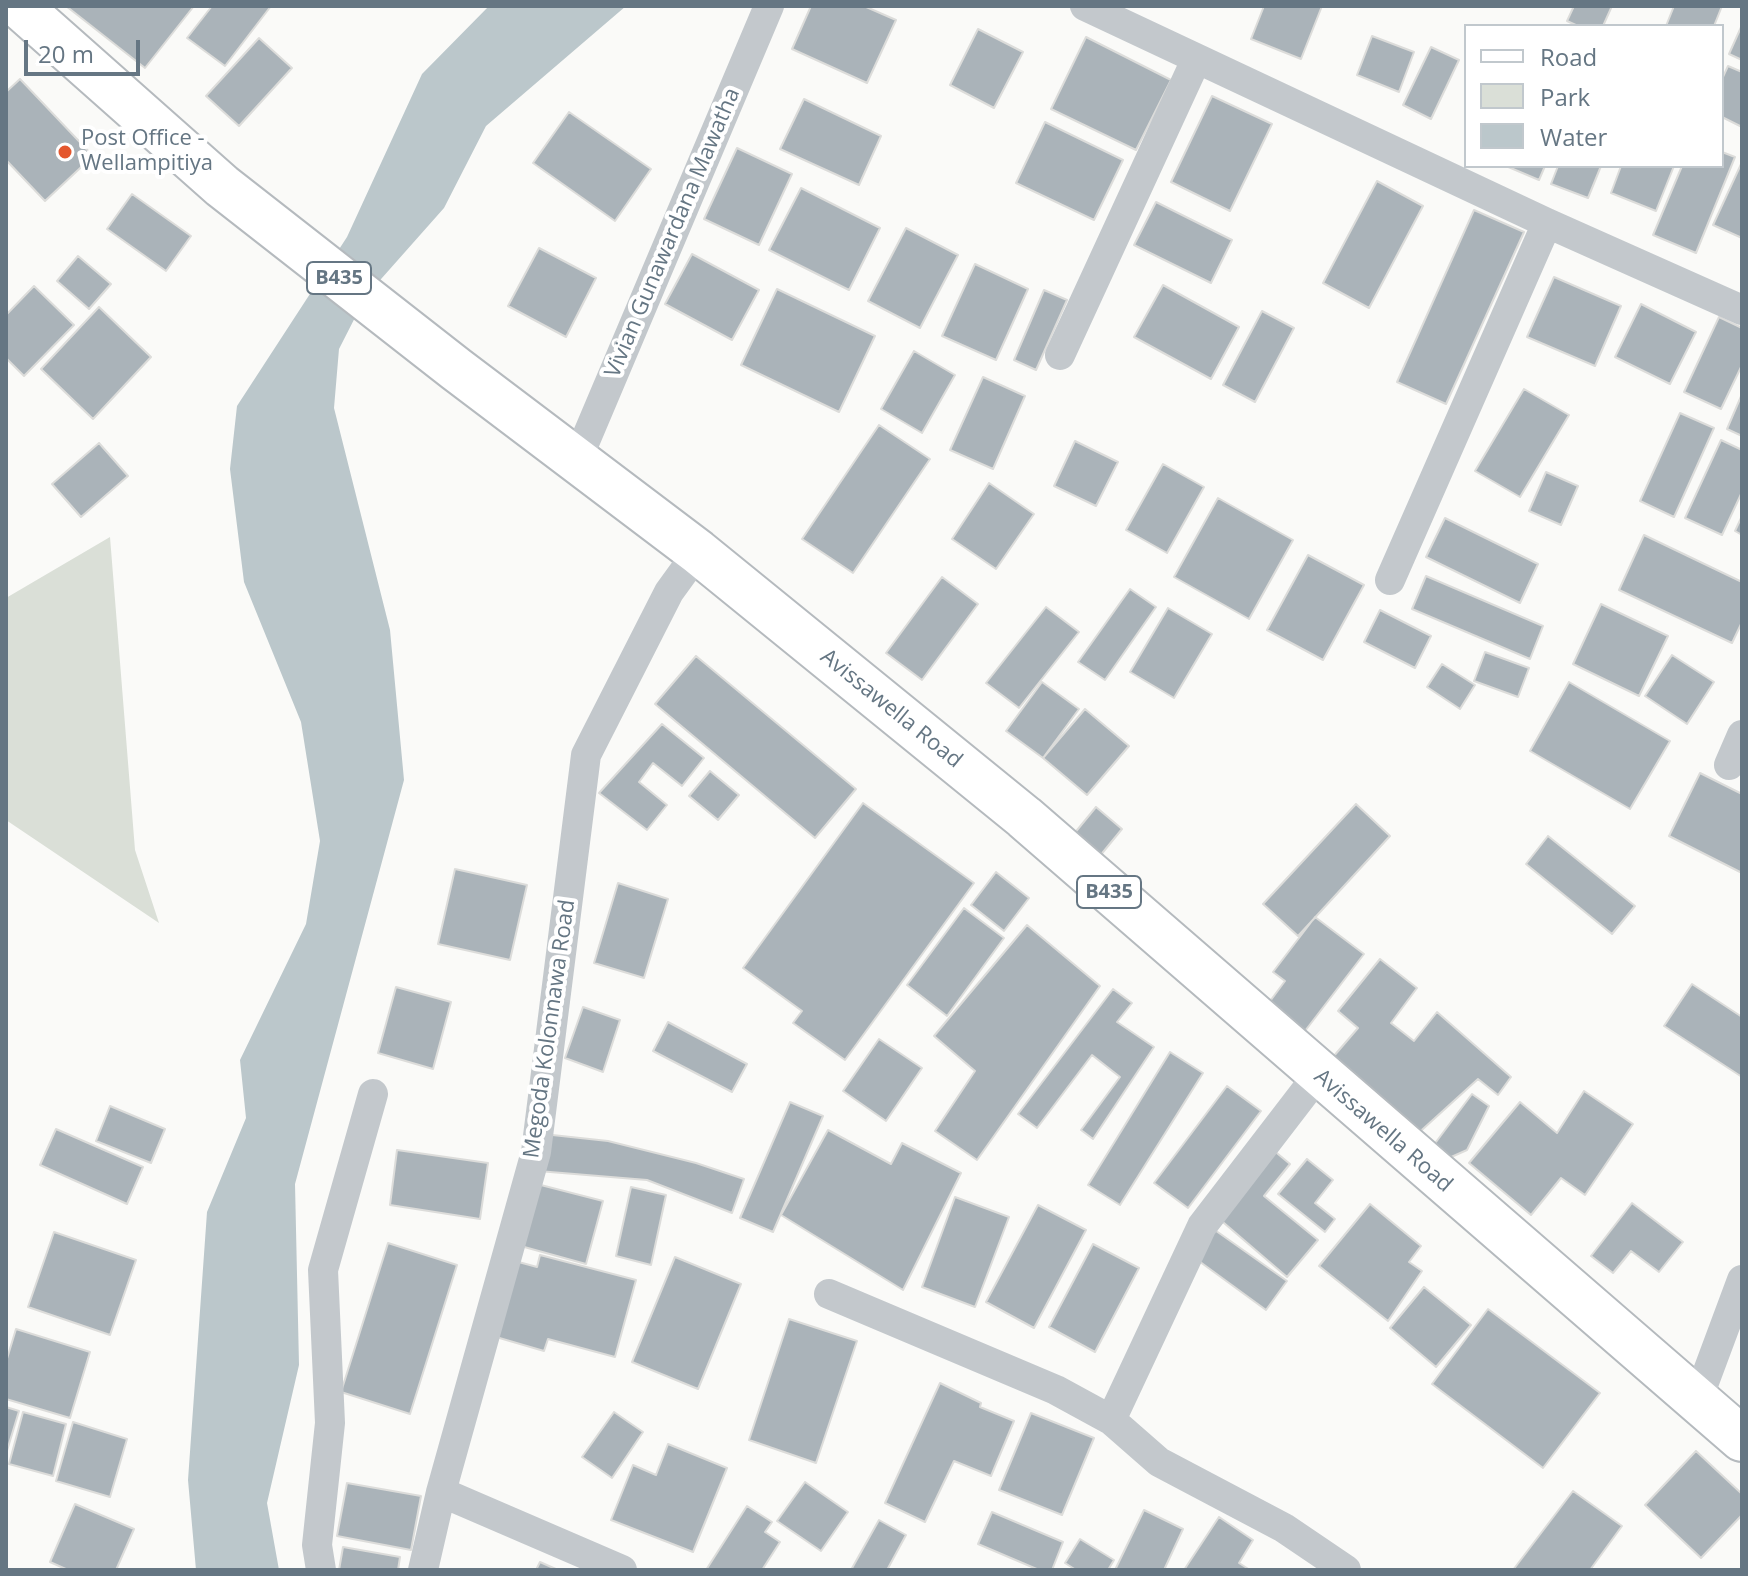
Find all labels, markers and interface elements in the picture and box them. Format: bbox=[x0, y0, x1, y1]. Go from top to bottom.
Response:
scale bar bbox=[28, 24, 144, 74]
legend bbox=[1464, 24, 1724, 168]
text: 20 m bbox=[38, 37, 94, 70]
text: Road bbox=[1540, 40, 1597, 73]
text: Park bbox=[1540, 80, 1590, 113]
street label: Vivian Gunawardana Mawatha bbox=[600, 84, 746, 382]
text: Water bbox=[1540, 120, 1607, 153]
place label: Post Office - Wellampitiya bbox=[81, 126, 213, 178]
marker: Post Office - Wellampitiya bbox=[56, 143, 74, 161]
road number: B435 bbox=[307, 262, 371, 294]
street label: Avissawella Road bbox=[815, 644, 967, 774]
road number: B435 bbox=[1077, 876, 1141, 908]
street label: Megoda Kolonnawa Road bbox=[519, 898, 581, 1160]
street label: Avissawella Road bbox=[1308, 1064, 1458, 1198]

